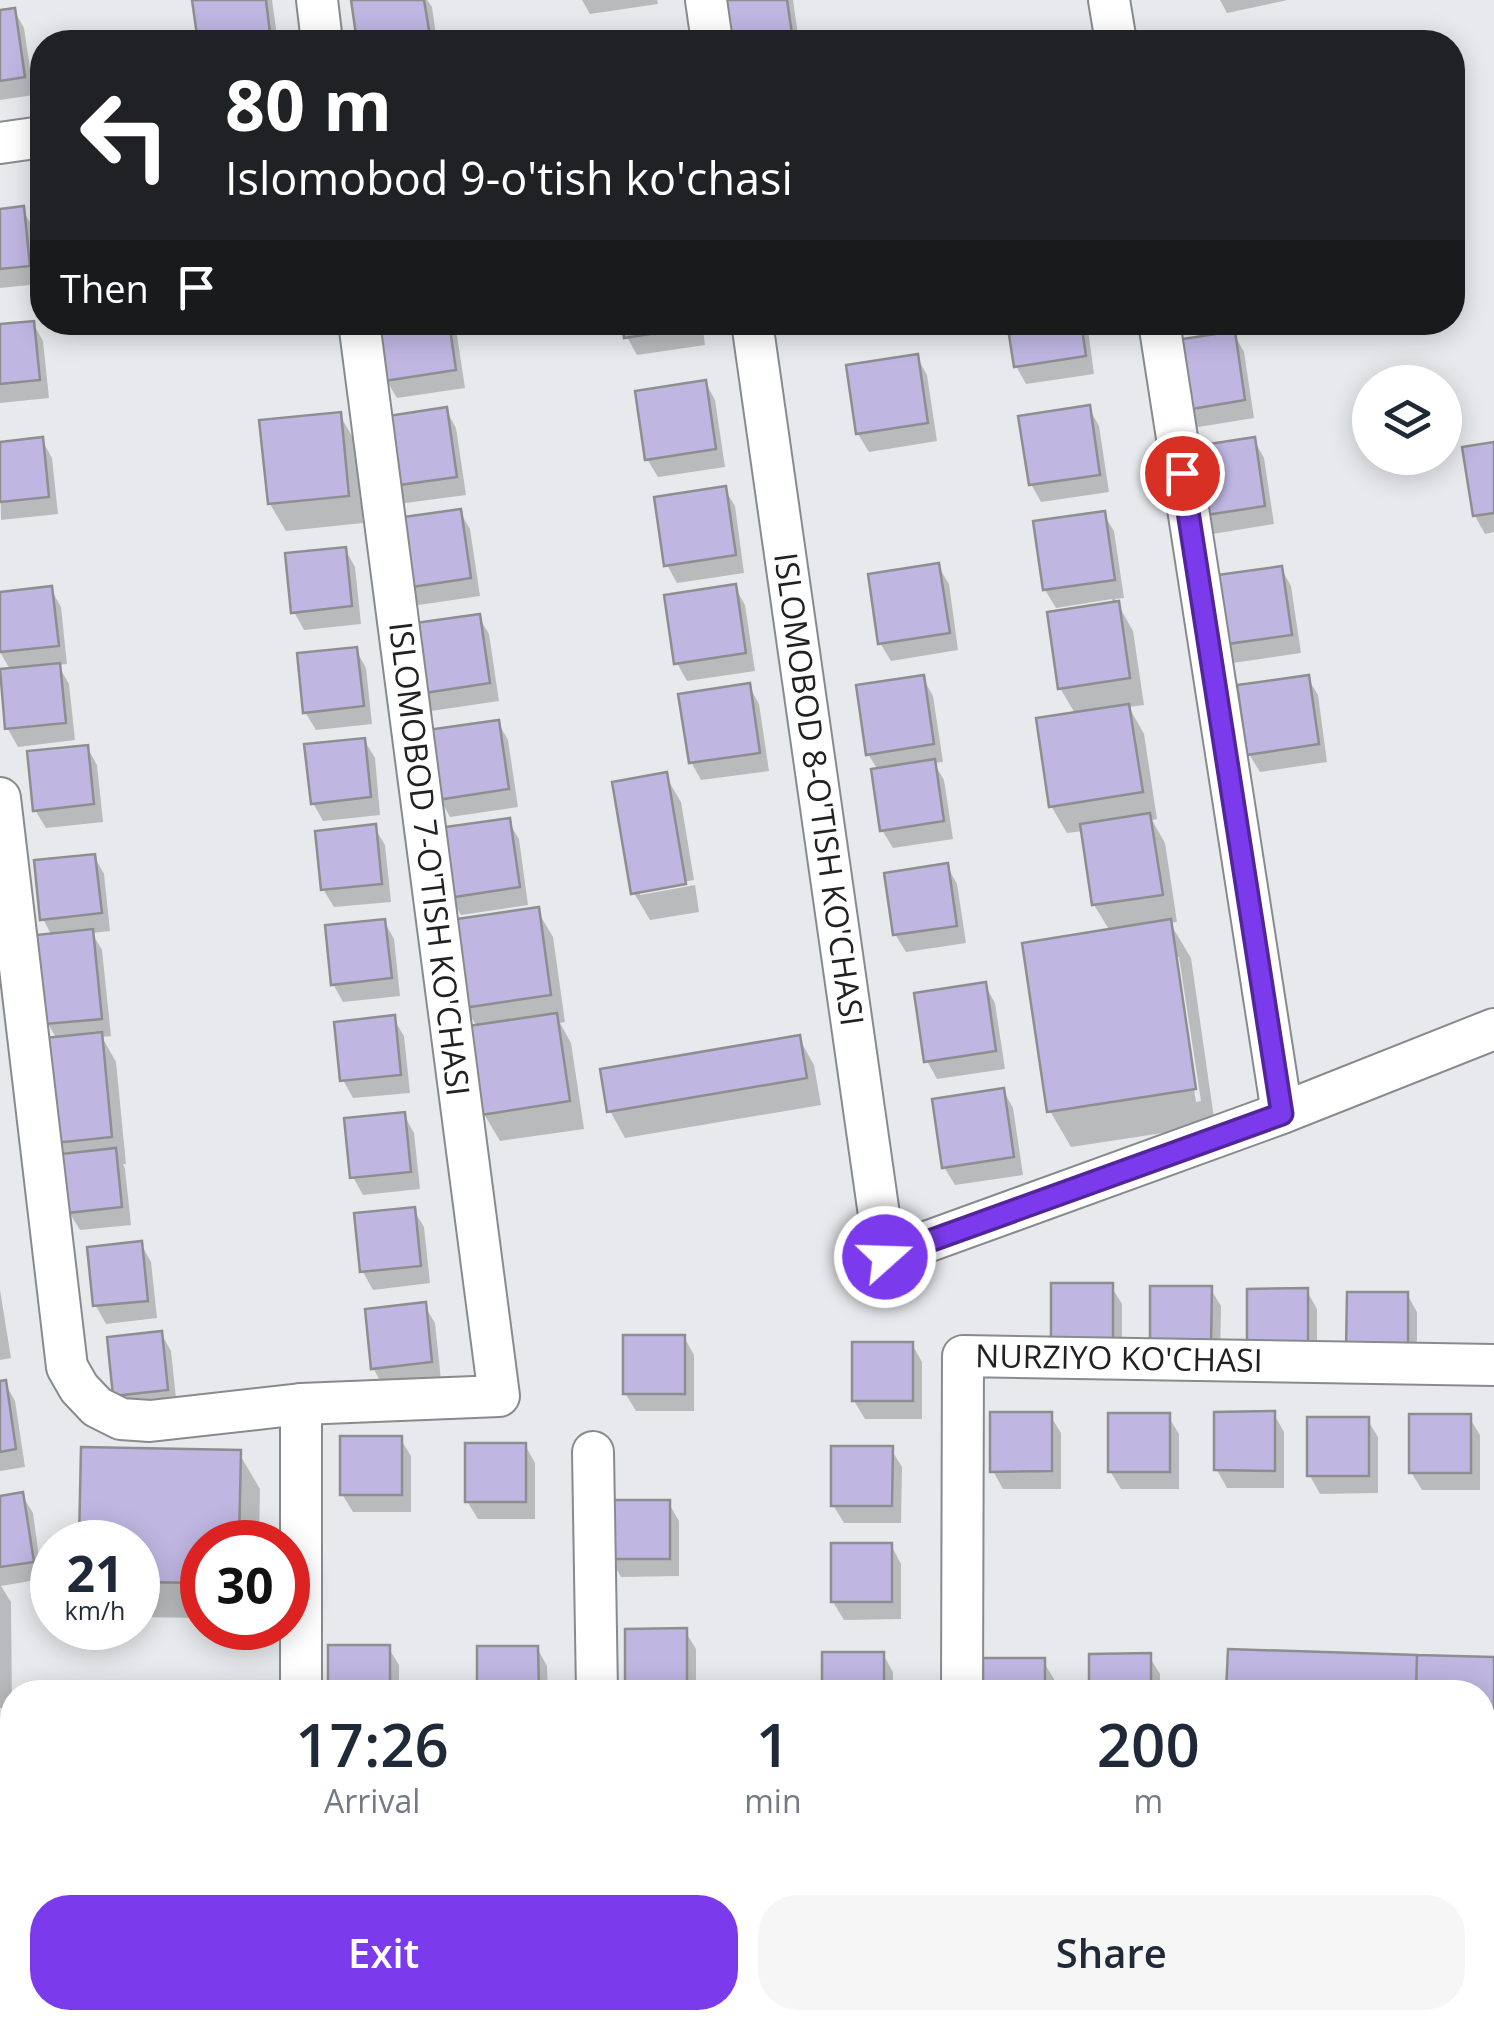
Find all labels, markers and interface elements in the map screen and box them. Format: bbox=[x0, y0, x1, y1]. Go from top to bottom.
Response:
text: 80 m bbox=[225, 56, 392, 152]
icon: left bbox=[60, 70, 190, 200]
text: Islomobod 9-o'tish ko'chasi bbox=[225, 147, 793, 208]
icon: arrive bbox=[169, 260, 224, 315]
text: Then bbox=[60, 262, 149, 314]
map controls bbox=[1352, 365, 1462, 475]
button: layers bbox=[1352, 365, 1462, 475]
pin bbox=[1140, 431, 1225, 516]
icon: arrive bbox=[1155, 446, 1210, 501]
street label: ISLOMOBOD 8-O'TISH KO'CHASI bbox=[765, 550, 875, 1028]
street label: ISLOMOBOD 7-O'TISH KO'CHASI bbox=[380, 619, 481, 1098]
position arrow bbox=[833, 1205, 937, 1309]
street label: NURZIYO KO'CHASI bbox=[975, 1333, 1263, 1381]
speed limit sign: 30 bbox=[180, 1520, 310, 1650]
text: 21 bbox=[66, 1539, 124, 1607]
text: km/h bbox=[65, 1593, 125, 1627]
text: 17:26 bbox=[295, 1703, 449, 1785]
text: 1 bbox=[756, 1703, 790, 1785]
text: 200 bbox=[1097, 1703, 1200, 1785]
text: Arrival bbox=[324, 1779, 420, 1822]
text: min bbox=[744, 1779, 802, 1822]
text: m bbox=[1133, 1779, 1163, 1822]
button: Exit bbox=[30, 1895, 738, 2010]
button: Share bbox=[758, 1895, 1465, 2010]

